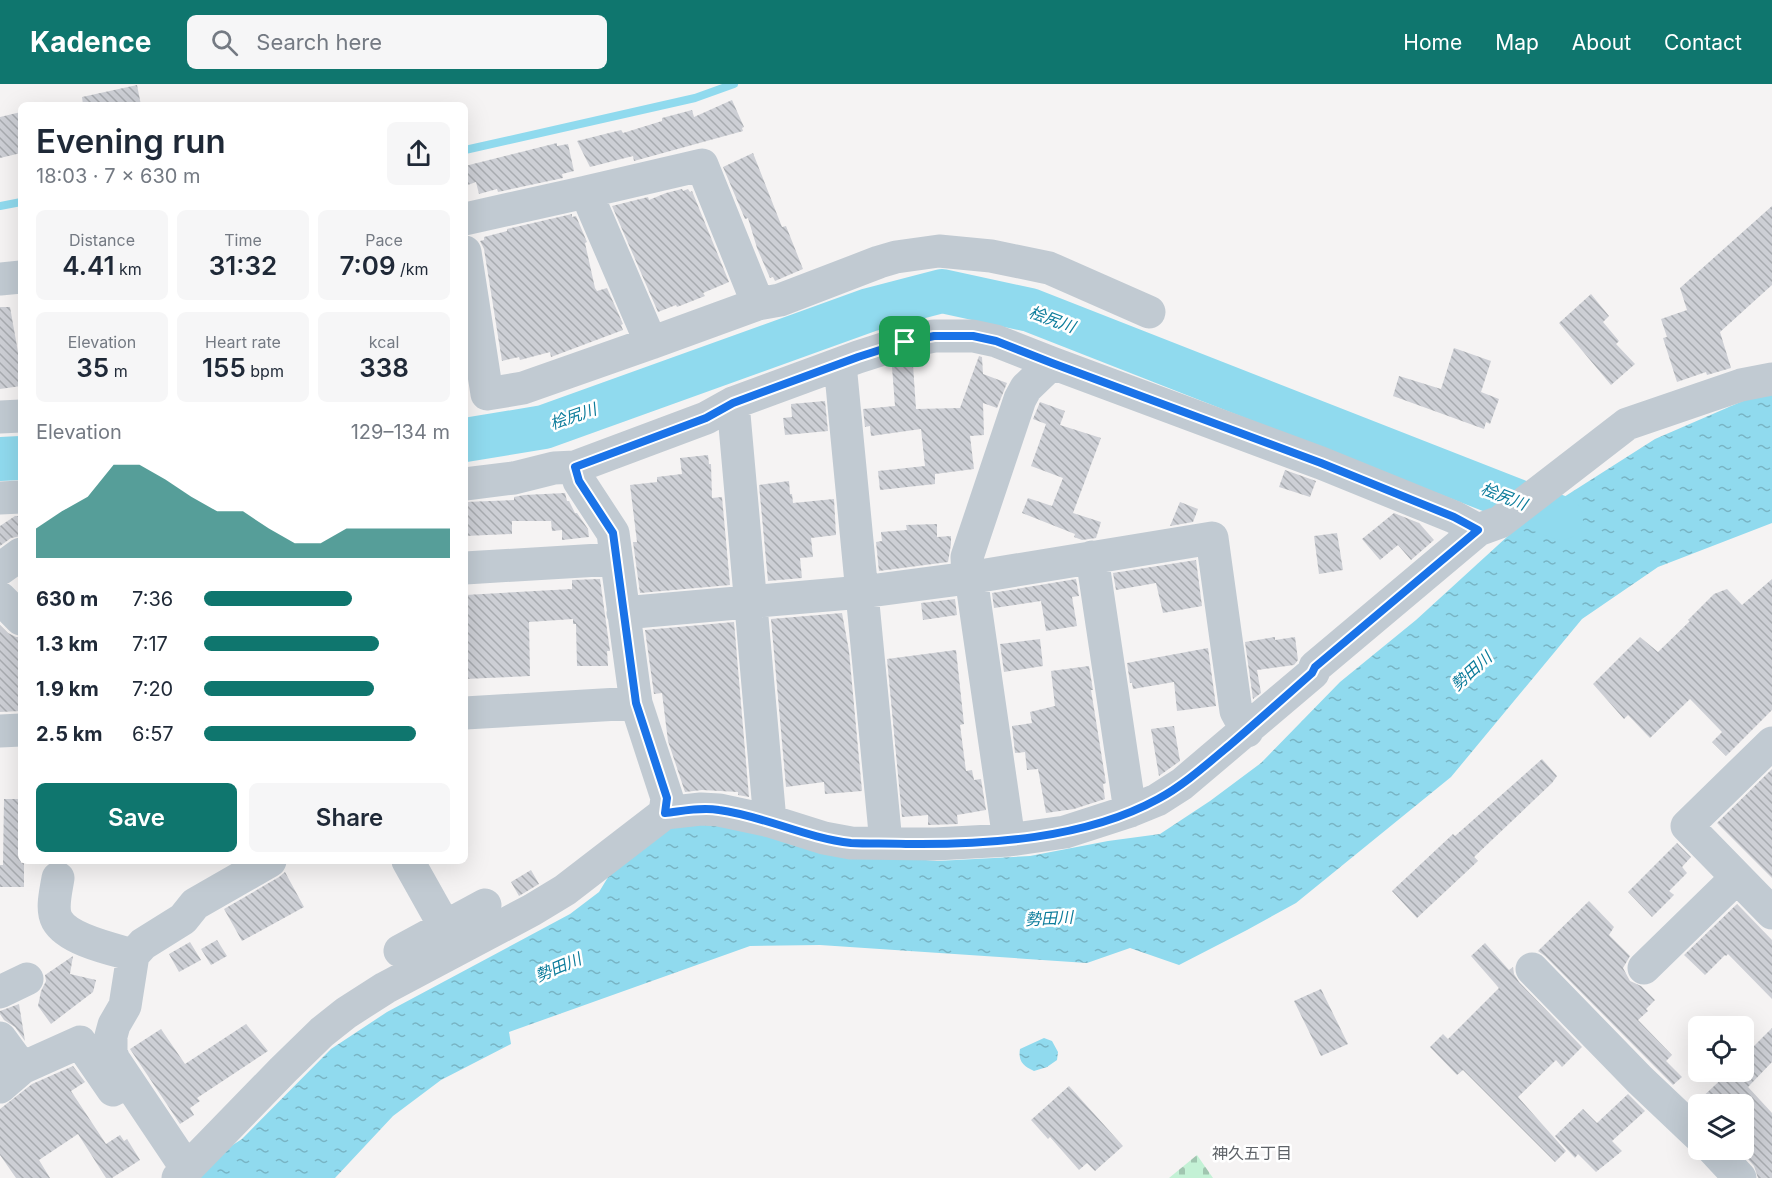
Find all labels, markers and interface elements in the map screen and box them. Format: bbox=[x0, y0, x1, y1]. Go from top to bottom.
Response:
search box bbox=[187, 15, 607, 69]
text: Kadence bbox=[30, 25, 151, 59]
icon: search bbox=[208, 26, 241, 59]
text: Search here bbox=[256, 29, 382, 55]
text: Home bbox=[1403, 30, 1462, 55]
text: Map bbox=[1495, 30, 1539, 55]
text: About bbox=[1572, 30, 1631, 55]
text: Contact bbox=[1664, 30, 1742, 55]
text: Evening run bbox=[36, 121, 226, 161]
button: share bbox=[387, 122, 450, 185]
text: 18:03 · 7 × 630 m bbox=[36, 164, 201, 188]
text: Distance bbox=[69, 230, 135, 250]
text: Time bbox=[224, 230, 262, 250]
text: Pace bbox=[365, 230, 403, 250]
text: 4.41 bbox=[62, 250, 114, 281]
text: 31:32 bbox=[209, 250, 277, 281]
text: 7:09 bbox=[339, 250, 396, 281]
text: km bbox=[114, 259, 142, 279]
text: /km bbox=[396, 259, 429, 279]
water label: 桧尻川 bbox=[1026, 301, 1080, 337]
pin bbox=[879, 316, 930, 367]
icon: arrive bbox=[888, 325, 921, 358]
text: Elevation bbox=[68, 332, 136, 352]
text: Heart rate bbox=[205, 332, 281, 352]
text: kcal bbox=[369, 332, 399, 352]
text: 35 bbox=[76, 352, 109, 383]
text: 155 bbox=[202, 352, 246, 383]
text: 338 bbox=[359, 352, 409, 383]
text: m bbox=[109, 361, 128, 381]
text: bpm bbox=[246, 361, 284, 381]
water label: 桧尻川 bbox=[547, 398, 601, 433]
text: Elevation bbox=[36, 420, 122, 444]
text: 129–134 m bbox=[351, 420, 450, 444]
water label: 桧尻川 bbox=[1478, 478, 1532, 515]
text: 630 m bbox=[36, 587, 98, 611]
text: 7:36 bbox=[132, 587, 173, 611]
text: 1.3 km bbox=[36, 632, 98, 656]
text: 7:17 bbox=[132, 632, 168, 656]
water label: 勢田川 bbox=[1446, 646, 1497, 694]
text: 1.9 km bbox=[36, 677, 99, 701]
text: 7:20 bbox=[132, 677, 173, 701]
text: 2.5 km bbox=[36, 722, 103, 746]
text: 6:57 bbox=[132, 722, 174, 746]
button: Save bbox=[36, 783, 237, 852]
button: Share bbox=[249, 783, 450, 852]
water label: 勢田川 bbox=[1025, 907, 1075, 929]
water label: 勢田川 bbox=[532, 948, 586, 986]
map controls bbox=[1688, 1016, 1754, 1160]
button: locate bbox=[1688, 1016, 1754, 1082]
button: layers bbox=[1688, 1094, 1754, 1160]
district label: 神久五丁目 bbox=[1212, 1143, 1292, 1163]

